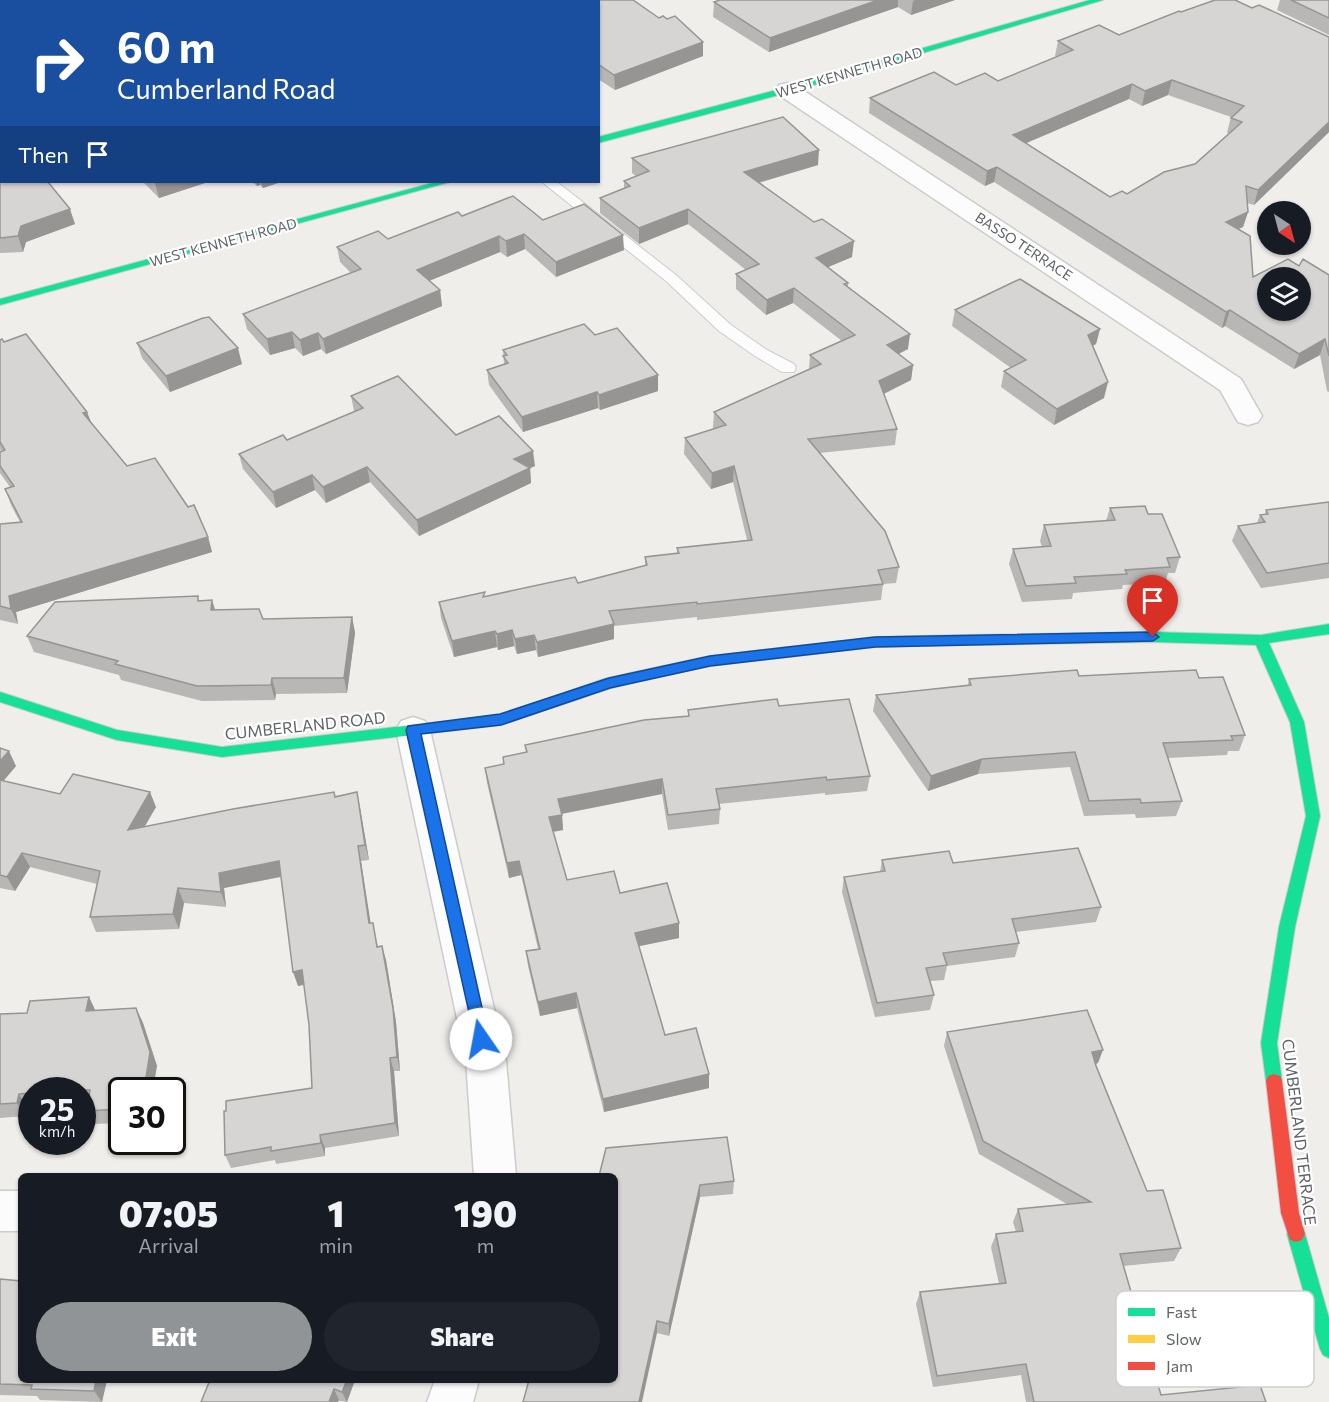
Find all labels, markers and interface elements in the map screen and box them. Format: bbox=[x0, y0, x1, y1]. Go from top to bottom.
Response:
text: 60 m bbox=[117, 20, 216, 72]
icon: right bbox=[18, 24, 96, 102]
street label: WEST KENNETH ROAD bbox=[774, 43, 924, 101]
text: Cumberland Road bbox=[117, 72, 335, 105]
icon: arrive bbox=[81, 138, 114, 171]
text: Then bbox=[18, 141, 69, 168]
north arrow bbox=[1257, 201, 1311, 255]
map controls bbox=[1257, 201, 1311, 321]
street label: BASSO TERRACE bbox=[972, 208, 1076, 284]
street label: WEST KENNETH ROAD bbox=[148, 214, 298, 270]
button: layers bbox=[1257, 267, 1311, 321]
pin bbox=[1127, 575, 1178, 637]
icon: arrive bbox=[1136, 584, 1169, 617]
street label: CUMBERLAND ROAD bbox=[224, 707, 386, 743]
position arrow bbox=[449, 1007, 513, 1071]
street label: CUMBERLAND TERRACE bbox=[1279, 1038, 1321, 1226]
speed limit sign: 30 bbox=[108, 1077, 186, 1155]
text: 25 bbox=[40, 1090, 74, 1127]
text: km/h bbox=[39, 1122, 75, 1140]
text: 07:05 bbox=[119, 1190, 218, 1234]
text: 1 bbox=[328, 1190, 344, 1234]
text: 190 bbox=[454, 1190, 517, 1234]
text: Arrival bbox=[138, 1233, 199, 1257]
text: min bbox=[319, 1233, 353, 1257]
text: m bbox=[477, 1233, 494, 1257]
legend bbox=[1116, 1291, 1314, 1387]
button: Exit bbox=[36, 1302, 312, 1371]
button: Share bbox=[324, 1302, 600, 1371]
text: Fast bbox=[1166, 1302, 1197, 1321]
text: Slow bbox=[1166, 1329, 1202, 1348]
text: Jam bbox=[1166, 1356, 1193, 1375]

